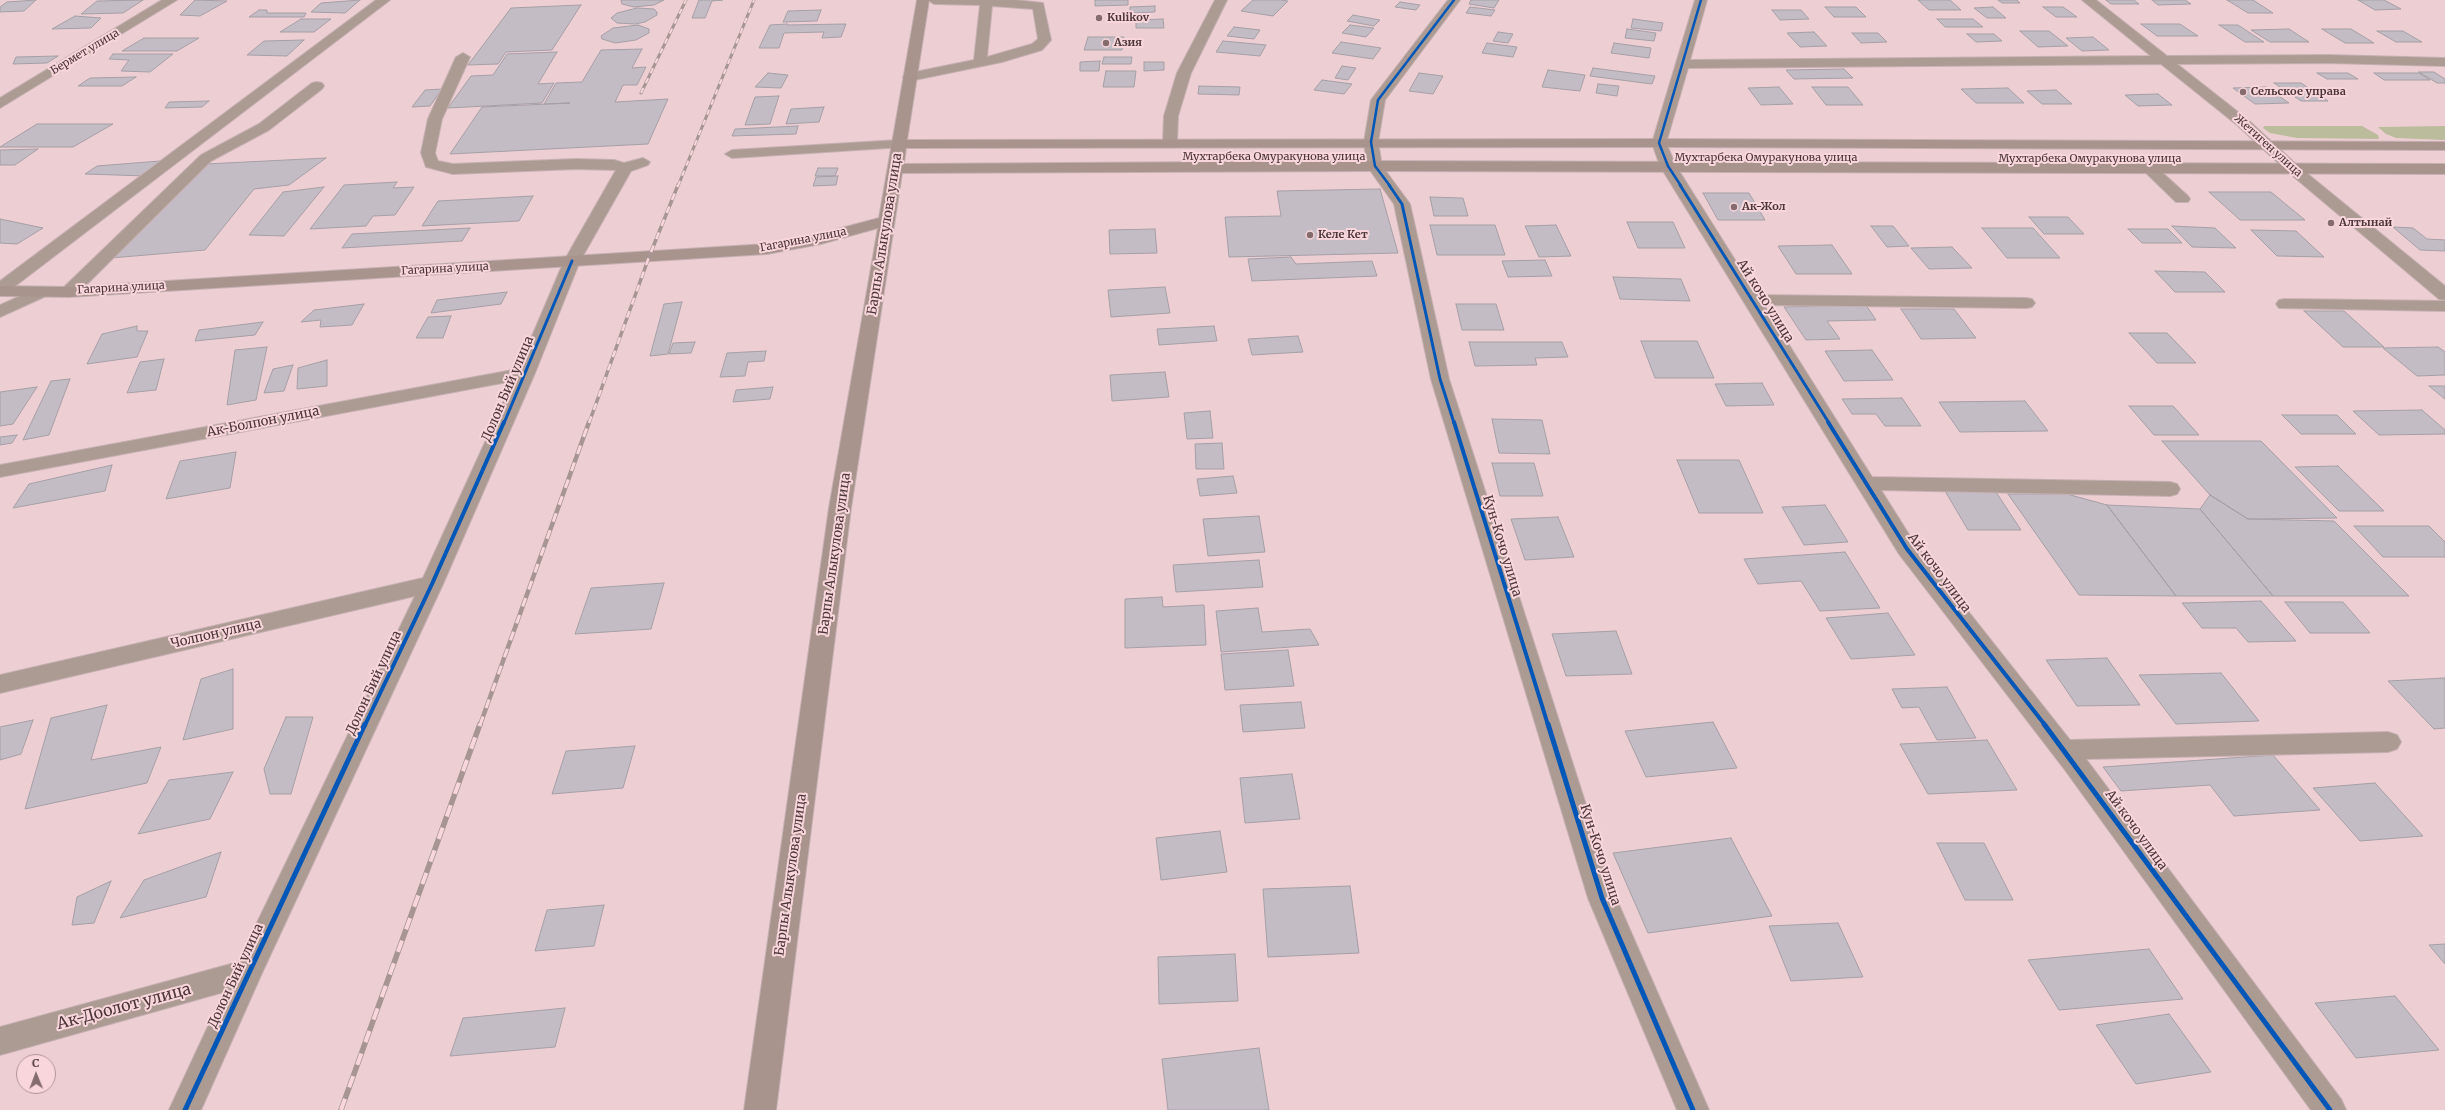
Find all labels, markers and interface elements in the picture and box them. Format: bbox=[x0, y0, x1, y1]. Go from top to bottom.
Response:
place label: Kulikov bbox=[1107, 11, 1149, 25]
marker: Kulikov bbox=[1094, 13, 1104, 23]
street label: Бермет улица bbox=[48, 26, 122, 78]
place label: Азия bbox=[1114, 36, 1142, 50]
marker: Азия bbox=[1101, 38, 1111, 48]
place label: Сельское управа bbox=[2251, 85, 2346, 99]
marker: Сельское управа bbox=[2238, 87, 2248, 97]
street label: Жетиген улица bbox=[2231, 112, 2305, 180]
street label: Мухтарбека Омуракунова улица bbox=[1183, 150, 1365, 164]
street label: Мухтарбека Омуракунова улица bbox=[1675, 151, 1857, 165]
street label: Барпы Алыкулова улица bbox=[864, 152, 906, 316]
street label: Мухтарбека Омуракунова улица bbox=[1999, 152, 2181, 166]
place label: Ак-Жол bbox=[1742, 200, 1785, 214]
marker: Ак-Жол bbox=[1729, 202, 1739, 212]
place label: Алтынай bbox=[2339, 216, 2392, 230]
marker: Алтынай bbox=[2326, 218, 2336, 228]
street label: Гагарина улица bbox=[759, 225, 847, 255]
place label: Келе Кет bbox=[1318, 228, 1368, 242]
marker: Келе Кет bbox=[1305, 230, 1315, 240]
street label: Ай кочо улица bbox=[1733, 256, 1797, 346]
street label: Гагарина улица bbox=[401, 260, 489, 278]
street label: Гагарина улица bbox=[77, 279, 165, 297]
street label: Долон Бий улица bbox=[479, 334, 537, 444]
street label: Ак-Болпон улица bbox=[205, 403, 321, 441]
street label: Барпы Алыкулова улица bbox=[816, 472, 854, 636]
street label: Кун-Кочо улица bbox=[1479, 493, 1525, 599]
street label: Ай кочо улица bbox=[1904, 530, 1974, 616]
street label: Чолпон улица bbox=[169, 616, 263, 652]
street label: Долон Бий улица bbox=[343, 628, 405, 738]
street label: Ай кочо улица bbox=[2102, 787, 2170, 873]
street label: Барпы Алыкулова улица bbox=[772, 793, 810, 957]
street label: Кун-Кочо улица bbox=[1576, 803, 1624, 907]
street label: Долон Бий улица bbox=[205, 921, 267, 1031]
street label: Ак-Доолот улица bbox=[55, 980, 193, 1034]
north arrow bbox=[16, 1054, 56, 1094]
text: С bbox=[32, 1056, 40, 1070]

